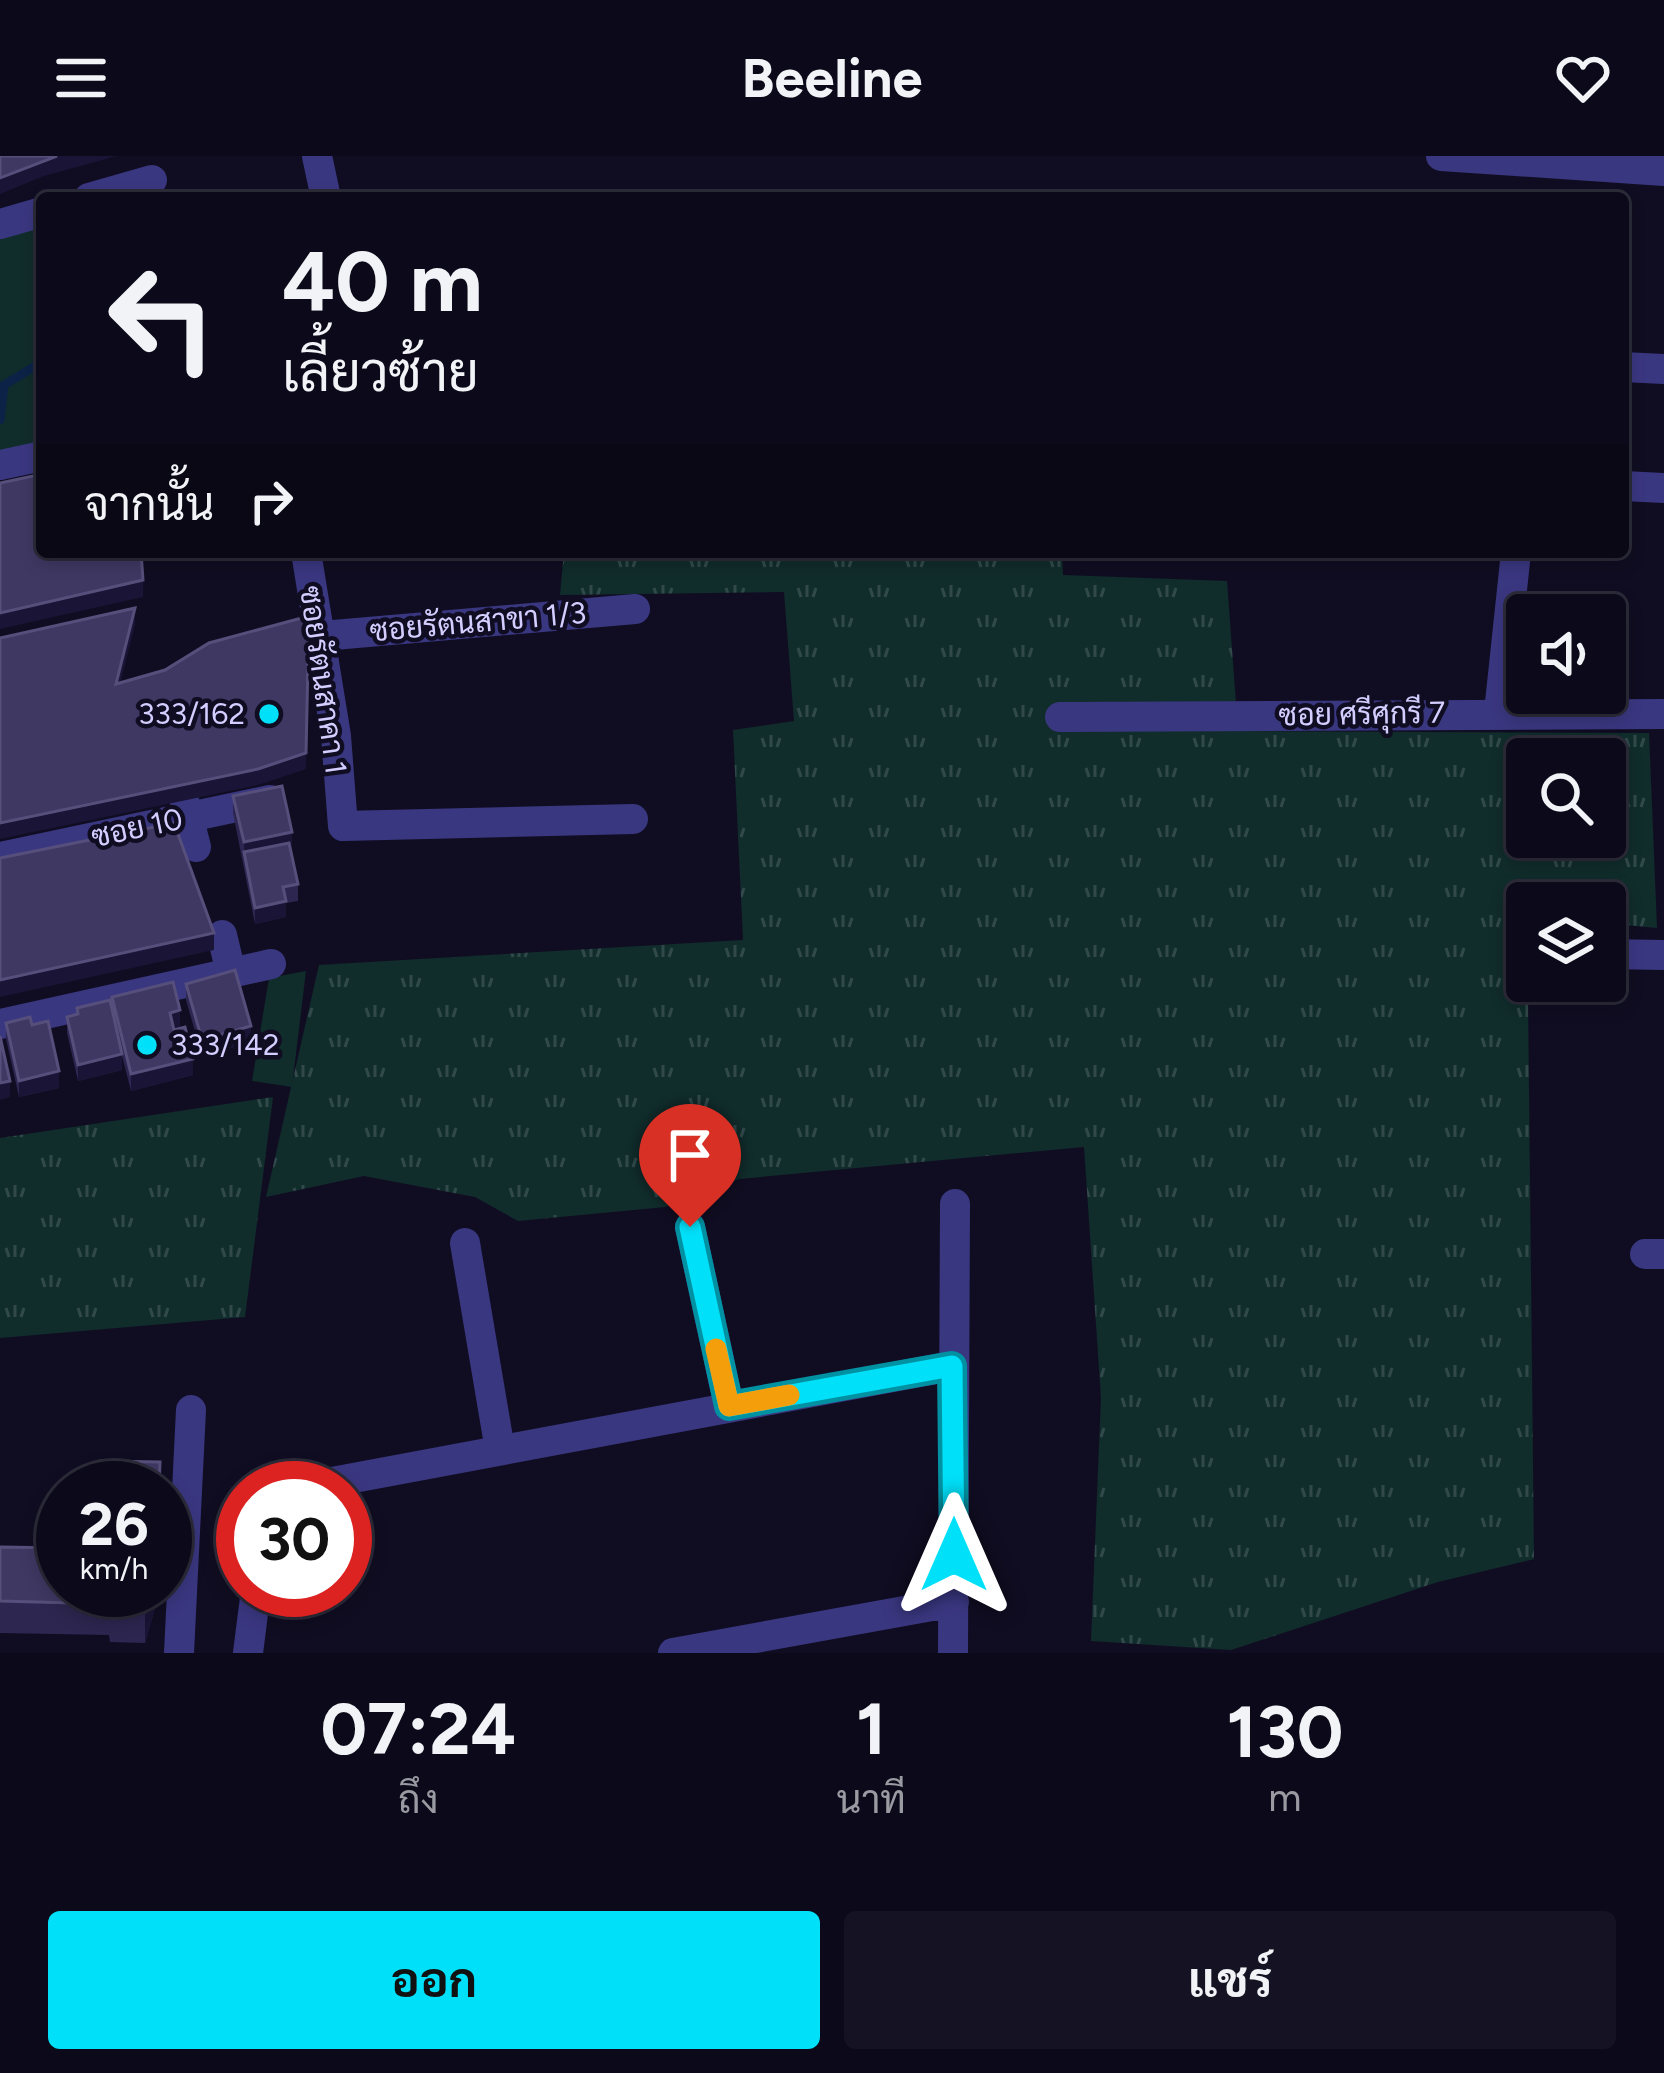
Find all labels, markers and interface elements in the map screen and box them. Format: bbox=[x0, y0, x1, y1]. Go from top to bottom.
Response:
icon: menu bbox=[48, 45, 114, 111]
icon: heart bbox=[1550, 45, 1616, 111]
text: Beeline bbox=[742, 46, 922, 111]
text: 40 m bbox=[282, 231, 483, 332]
icon: left bbox=[84, 240, 240, 396]
text: เลี้ยวซ้าย bbox=[282, 340, 479, 405]
icon: right bbox=[238, 468, 304, 534]
text: จากนั้น bbox=[84, 477, 214, 531]
street label: ซอยรัตนสาคา 1 bbox=[292, 584, 355, 776]
street label: ซอยรัตนสาขา 1/3 bbox=[368, 594, 588, 649]
map controls bbox=[1506, 594, 1626, 1002]
button: sound bbox=[1506, 594, 1626, 714]
street label: ซอย ศรีศุกรี 7 bbox=[1278, 694, 1446, 736]
place label: 333/162 bbox=[138, 695, 245, 732]
marker: 333/162 bbox=[256, 701, 282, 727]
button: search bbox=[1506, 738, 1626, 858]
street label: ซอย 10 bbox=[88, 800, 186, 855]
button: layers bbox=[1506, 882, 1626, 1002]
place label: 333/142 bbox=[171, 1026, 279, 1063]
marker: 333/142 bbox=[134, 1032, 160, 1058]
pin bbox=[639, 1104, 741, 1227]
icon: arrive bbox=[657, 1122, 723, 1188]
speed limit sign: 30 bbox=[216, 1461, 372, 1617]
text: 26 bbox=[79, 1488, 149, 1560]
position arrow bbox=[891, 1492, 1017, 1618]
text: km/h bbox=[80, 1550, 148, 1587]
text: 07:24 bbox=[320, 1686, 516, 1772]
text: 1 bbox=[856, 1686, 886, 1772]
text: 130 bbox=[1226, 1689, 1344, 1775]
text: m bbox=[1268, 1774, 1302, 1821]
text: ถึง bbox=[398, 1776, 438, 1823]
text: นาที bbox=[837, 1776, 906, 1823]
button: ออก bbox=[48, 1911, 820, 2049]
button: แชร์ bbox=[844, 1911, 1616, 2049]

